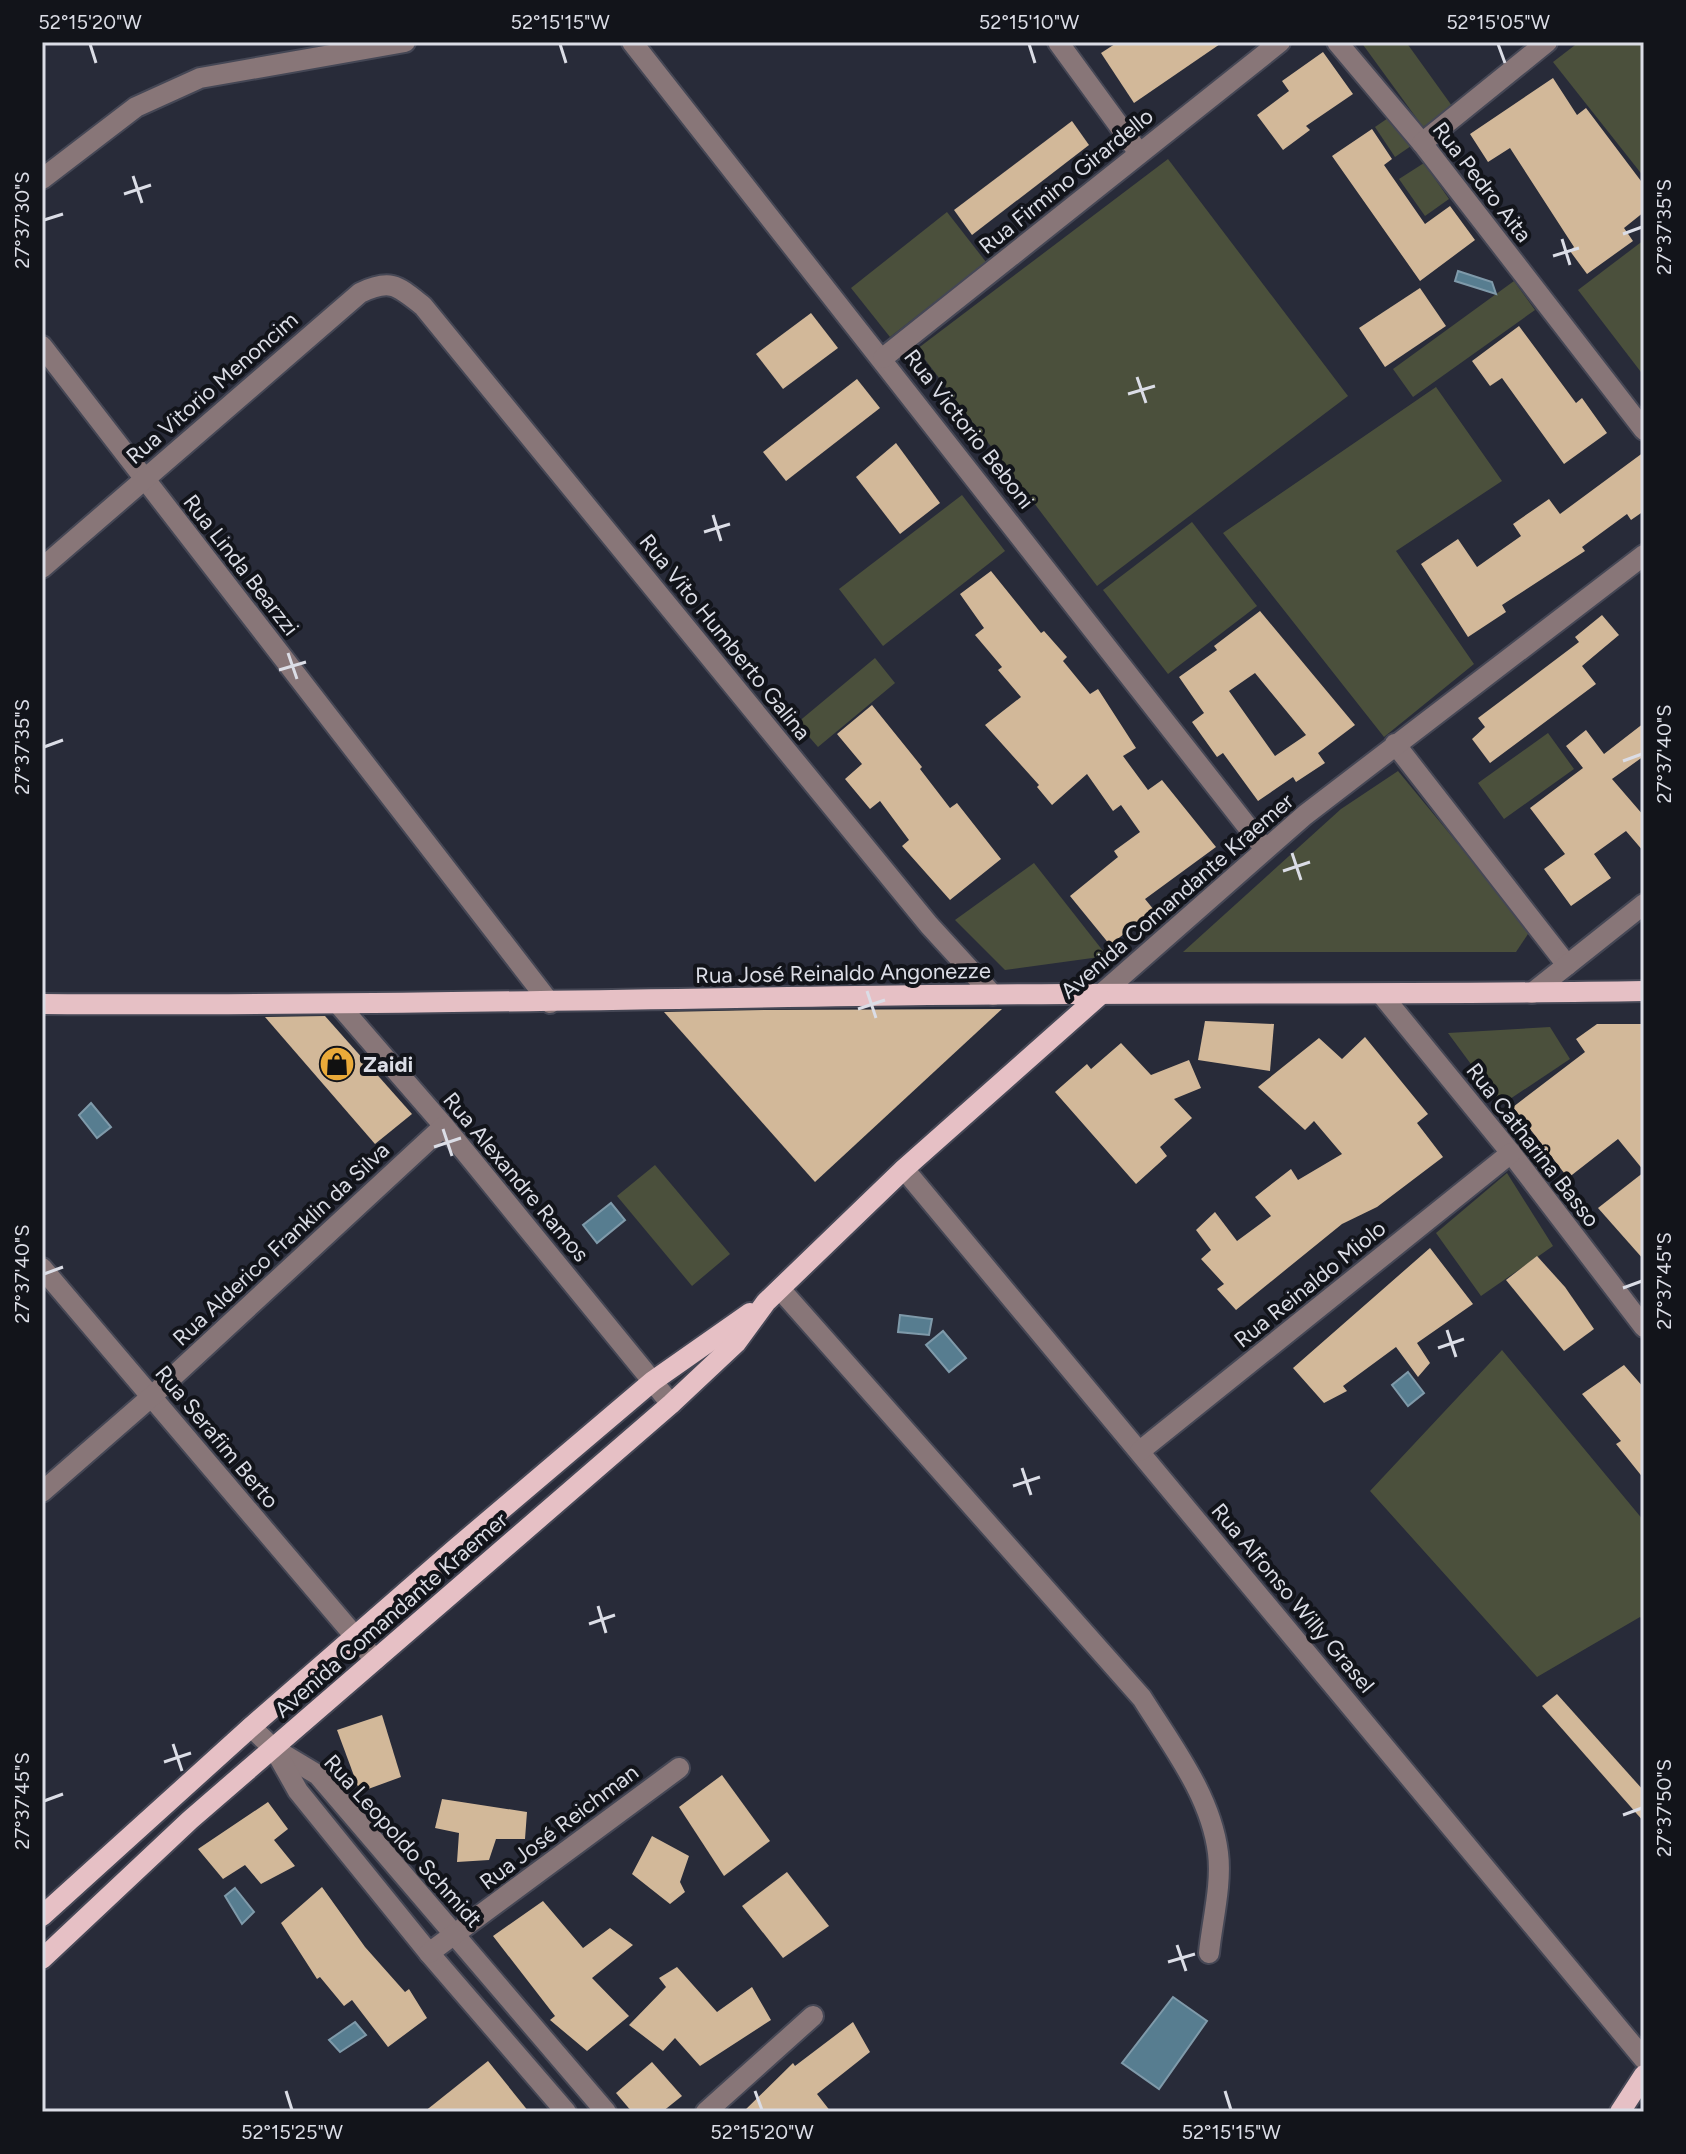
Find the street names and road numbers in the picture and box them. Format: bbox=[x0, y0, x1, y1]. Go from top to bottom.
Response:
street label: Rua Firmino Girardello bbox=[973, 102, 1159, 260]
street label: Rua Pedro Aita bbox=[1427, 116, 1537, 248]
street label: Rua Vitorio Menoncim bbox=[121, 306, 303, 470]
street label: Rua Victorio Beboni bbox=[898, 344, 1040, 514]
street label: Rua Linda Bearzzi bbox=[177, 489, 305, 641]
street label: Rua Vito Humberto Galina bbox=[634, 529, 816, 745]
street label: Avenida Comandante Kraemer bbox=[1055, 787, 1299, 1005]
street label: Rua José Reinaldo Angonezze bbox=[695, 957, 991, 989]
street label: Rua Catharina Basso bbox=[1460, 1057, 1606, 1233]
street label: Rua Alexandre Ramos bbox=[437, 1087, 595, 1267]
street label: Rua Alderico Franklin da Silva bbox=[167, 1136, 395, 1352]
street label: Rua Reinaldo Miolo bbox=[1229, 1215, 1391, 1353]
street label: Rua Serafim Berto bbox=[149, 1360, 285, 1514]
street label: Rua Alfonso Willy Grasel bbox=[1206, 1498, 1380, 1698]
street label: Avenida Comandante Kraemer bbox=[269, 1506, 513, 1724]
street label: Rua Leopoldo Schmidt bbox=[318, 1749, 488, 1933]
street label: Rua José Reichman bbox=[474, 1759, 644, 1895]

